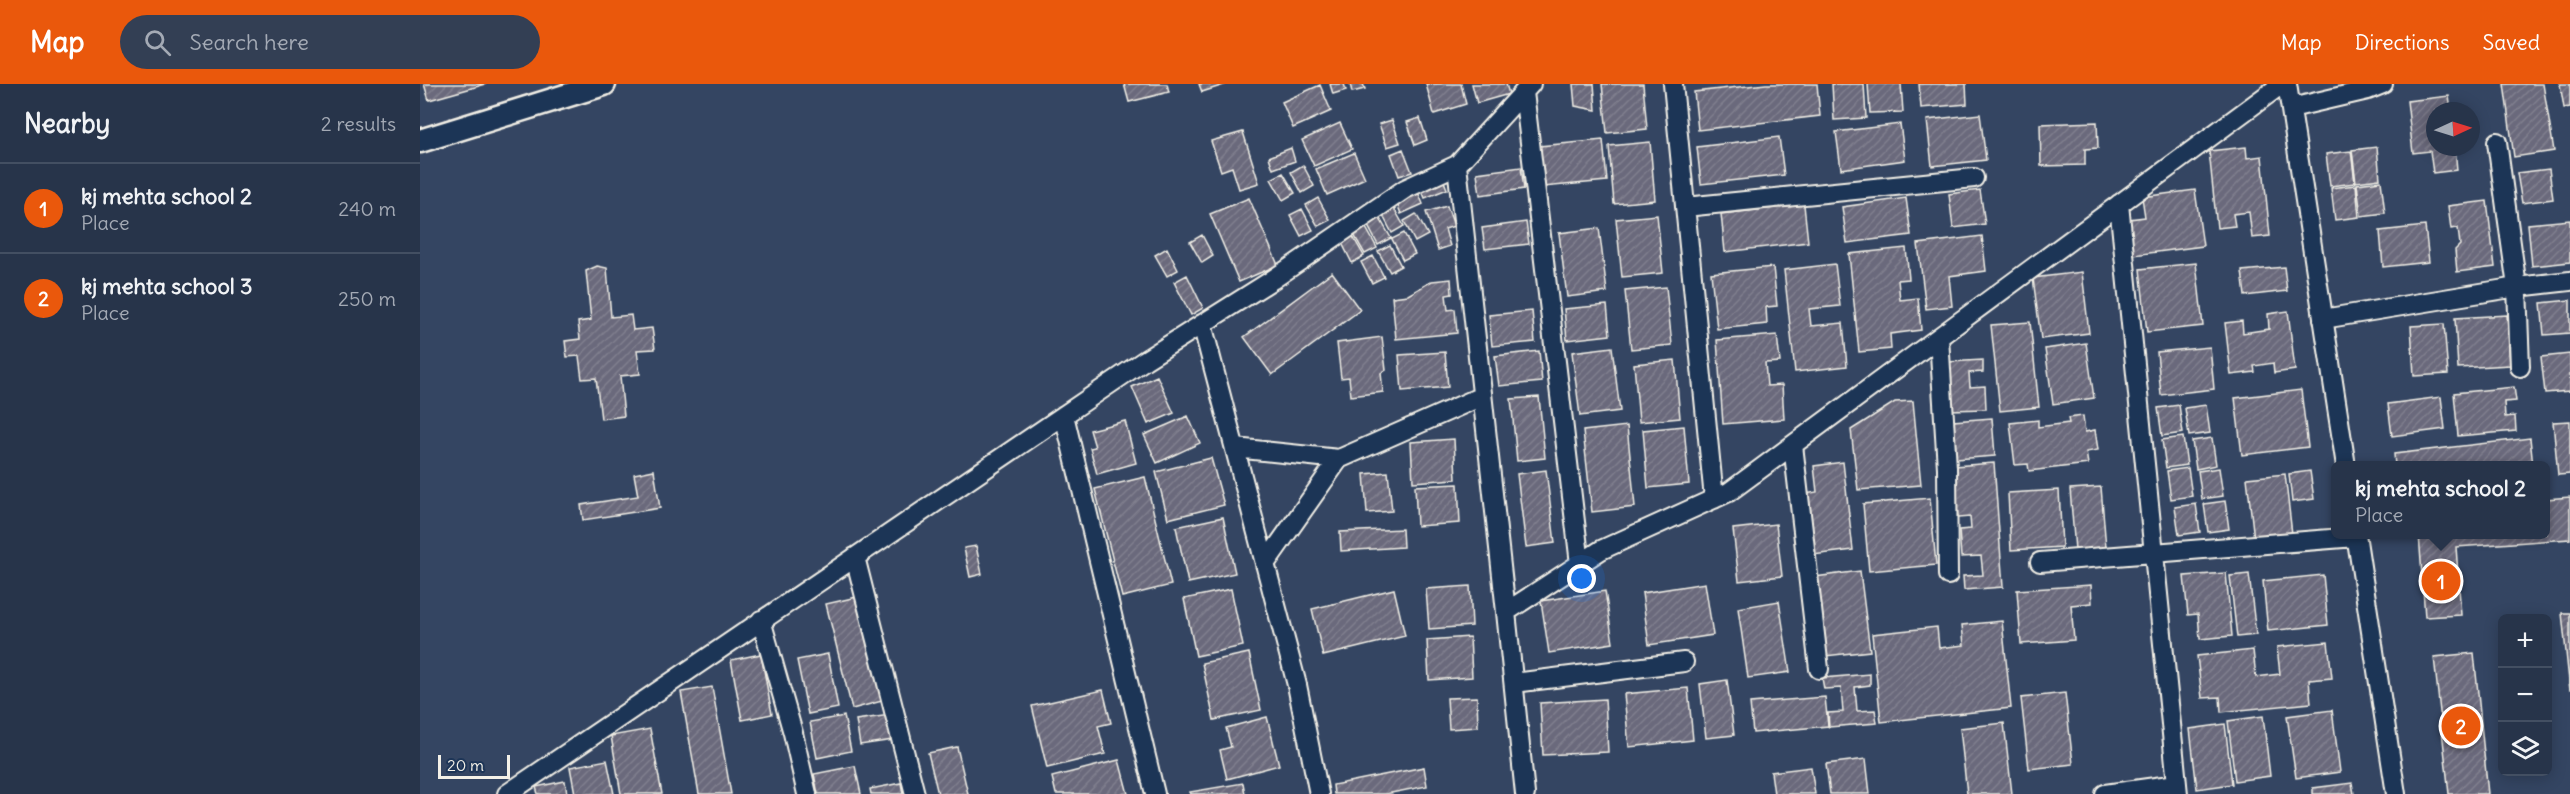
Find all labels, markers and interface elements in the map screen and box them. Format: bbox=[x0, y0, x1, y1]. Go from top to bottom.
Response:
search box bbox=[120, 15, 540, 69]
text: Map bbox=[30, 24, 84, 60]
icon: search bbox=[141, 26, 174, 59]
text: Search here bbox=[189, 28, 309, 56]
text: Map bbox=[2281, 29, 2322, 56]
text: Directions bbox=[2355, 29, 2449, 56]
text: Saved bbox=[2482, 29, 2540, 56]
north arrow bbox=[2426, 102, 2480, 156]
text: Nearby bbox=[24, 107, 110, 140]
text: 2 results bbox=[321, 111, 396, 136]
text: kj mehta school 2 bbox=[81, 182, 252, 210]
text: 1 bbox=[40, 196, 47, 221]
text: 240 m bbox=[338, 196, 396, 221]
text: Place bbox=[81, 210, 129, 235]
text: kj mehta school 3 bbox=[81, 272, 253, 300]
text: 2 bbox=[38, 286, 49, 311]
text: 250 m bbox=[338, 286, 396, 311]
text: Place bbox=[81, 300, 129, 325]
popup bbox=[2331, 461, 2550, 539]
text: kj mehta school 2 bbox=[2355, 474, 2526, 502]
text: Place bbox=[2355, 502, 2403, 527]
pin: 1 bbox=[2422, 558, 2460, 604]
your location bbox=[1567, 564, 1596, 593]
map controls bbox=[2498, 614, 2552, 776]
button: + bbox=[2498, 614, 2552, 668]
button: − bbox=[2498, 668, 2552, 722]
pin: 2 bbox=[2442, 704, 2480, 748]
button: layers bbox=[2498, 722, 2552, 776]
scale bar bbox=[438, 752, 510, 780]
text: 20 m bbox=[447, 755, 484, 775]

